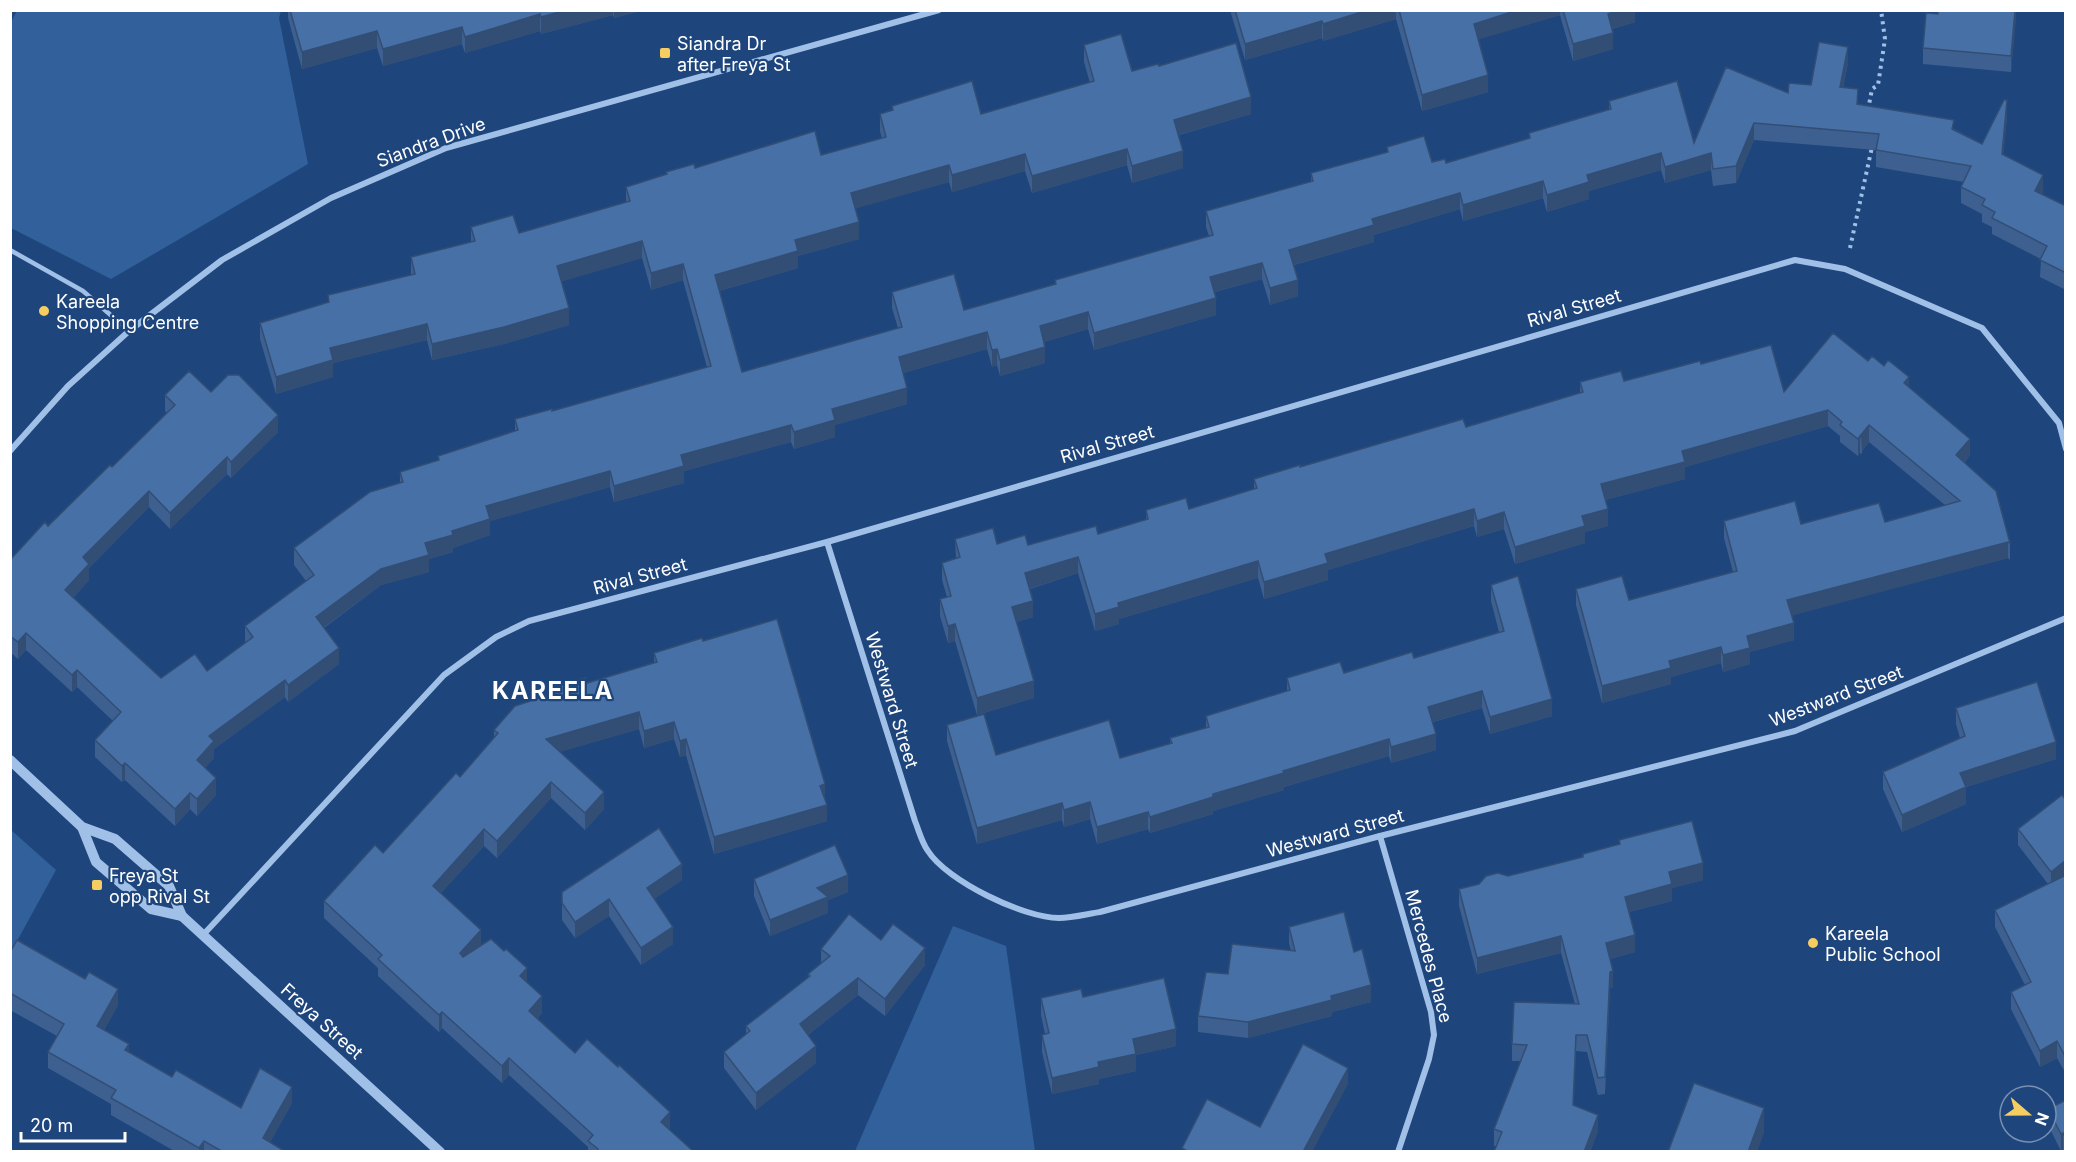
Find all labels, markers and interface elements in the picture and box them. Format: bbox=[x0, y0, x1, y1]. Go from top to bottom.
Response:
place label: Siandra Dr after Freya St bbox=[677, 33, 791, 75]
marker: Siandra Dr after Freya St bbox=[658, 46, 672, 60]
street label: Siandra Drive bbox=[374, 113, 488, 171]
street label: Rival Street bbox=[1525, 285, 1623, 331]
place label: Kareela Shopping Centre bbox=[56, 291, 199, 333]
marker: Kareela Shopping Centre bbox=[37, 304, 51, 318]
street label: Rival Street bbox=[1058, 421, 1156, 467]
street label: Rival Street bbox=[591, 553, 689, 599]
street label: Westward Street bbox=[861, 629, 923, 771]
street label: Westward Street bbox=[1766, 661, 1906, 731]
district label: KAREELA bbox=[492, 676, 614, 705]
street label: Westward Street bbox=[1264, 805, 1406, 861]
place label: Freya St opp Rival St bbox=[109, 865, 210, 907]
marker: Freya St opp Rival St bbox=[90, 878, 104, 892]
street label: Mercedes Place bbox=[1401, 887, 1457, 1025]
place label: Kareela Public School bbox=[1825, 923, 1941, 965]
marker: Kareela Public School bbox=[1806, 936, 1820, 950]
street label: Freya Street bbox=[277, 979, 367, 1063]
north arrow bbox=[1998, 1084, 2058, 1144]
scale bar bbox=[21, 1105, 124, 1143]
text: N bbox=[2031, 1110, 2054, 1128]
text: 20 m bbox=[30, 1115, 73, 1136]

